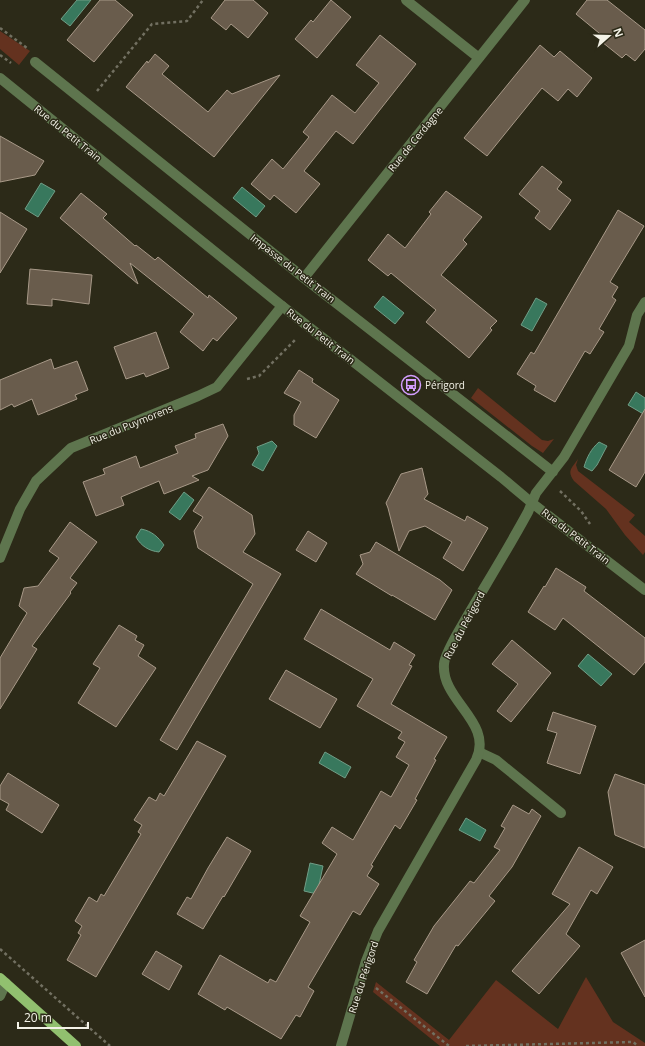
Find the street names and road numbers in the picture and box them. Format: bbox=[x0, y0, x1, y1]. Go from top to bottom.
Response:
street label: Rue du Petit Train bbox=[31, 101, 105, 165]
street label: Rue de Cerdagne bbox=[384, 103, 446, 174]
street label: Impasse du Petit Train bbox=[248, 230, 338, 306]
street label: Rue du Petit Train bbox=[284, 305, 358, 367]
street label: Rue du Puymorens bbox=[87, 401, 175, 447]
street label: Rue du Petit Train bbox=[539, 505, 613, 567]
street label: Rue du Périgord bbox=[440, 588, 488, 662]
street label: Rue du Périgord bbox=[345, 939, 381, 1015]

